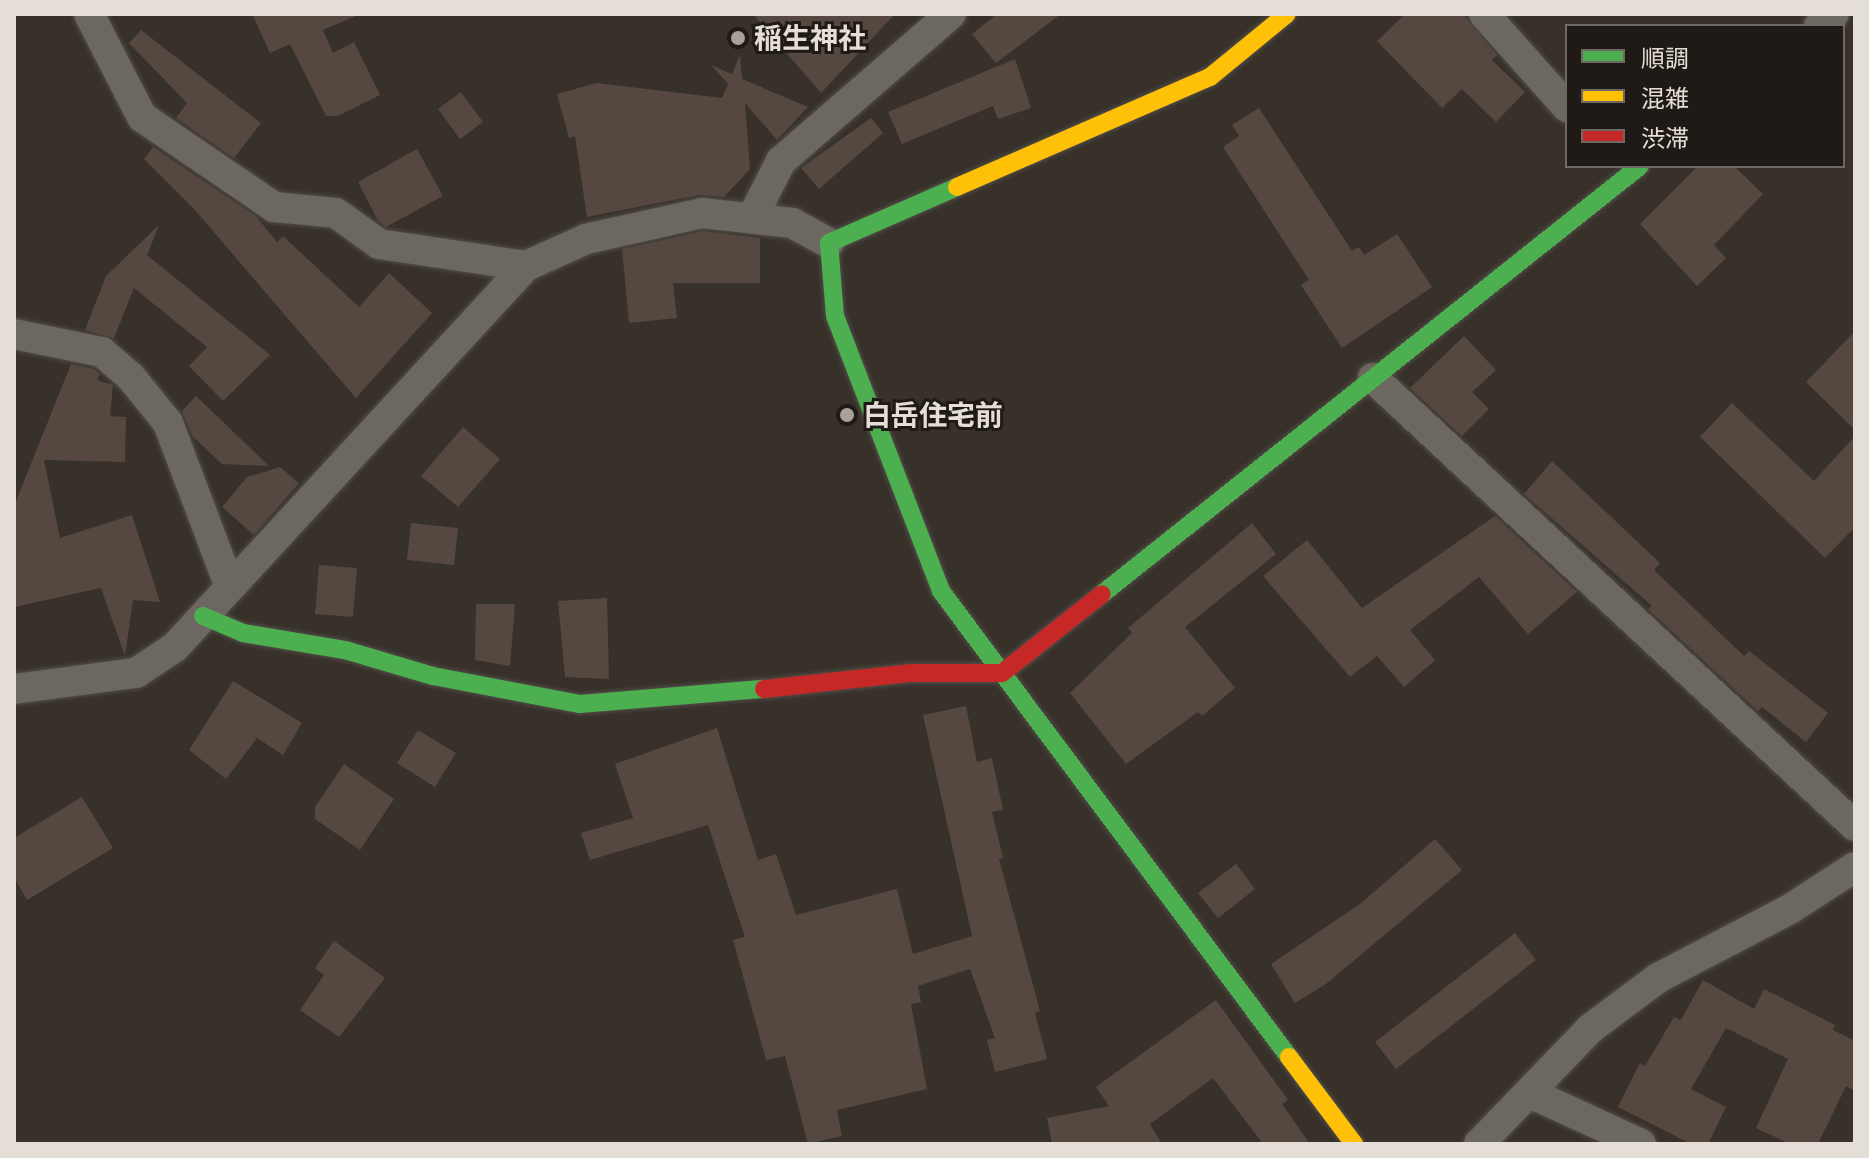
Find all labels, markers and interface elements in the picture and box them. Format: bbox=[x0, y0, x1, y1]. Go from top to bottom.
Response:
place label: 稲生神社 bbox=[754, 21, 866, 55]
legend bbox=[1565, 24, 1845, 168]
marker: 稲生神社 bbox=[729, 29, 747, 47]
text: 順調 bbox=[1641, 44, 1689, 73]
text: 混雑 bbox=[1641, 84, 1689, 113]
text: 渋滞 bbox=[1641, 124, 1689, 153]
place label: 白岳住宅前 bbox=[863, 398, 1003, 432]
marker: 白岳住宅前 bbox=[838, 406, 856, 424]

